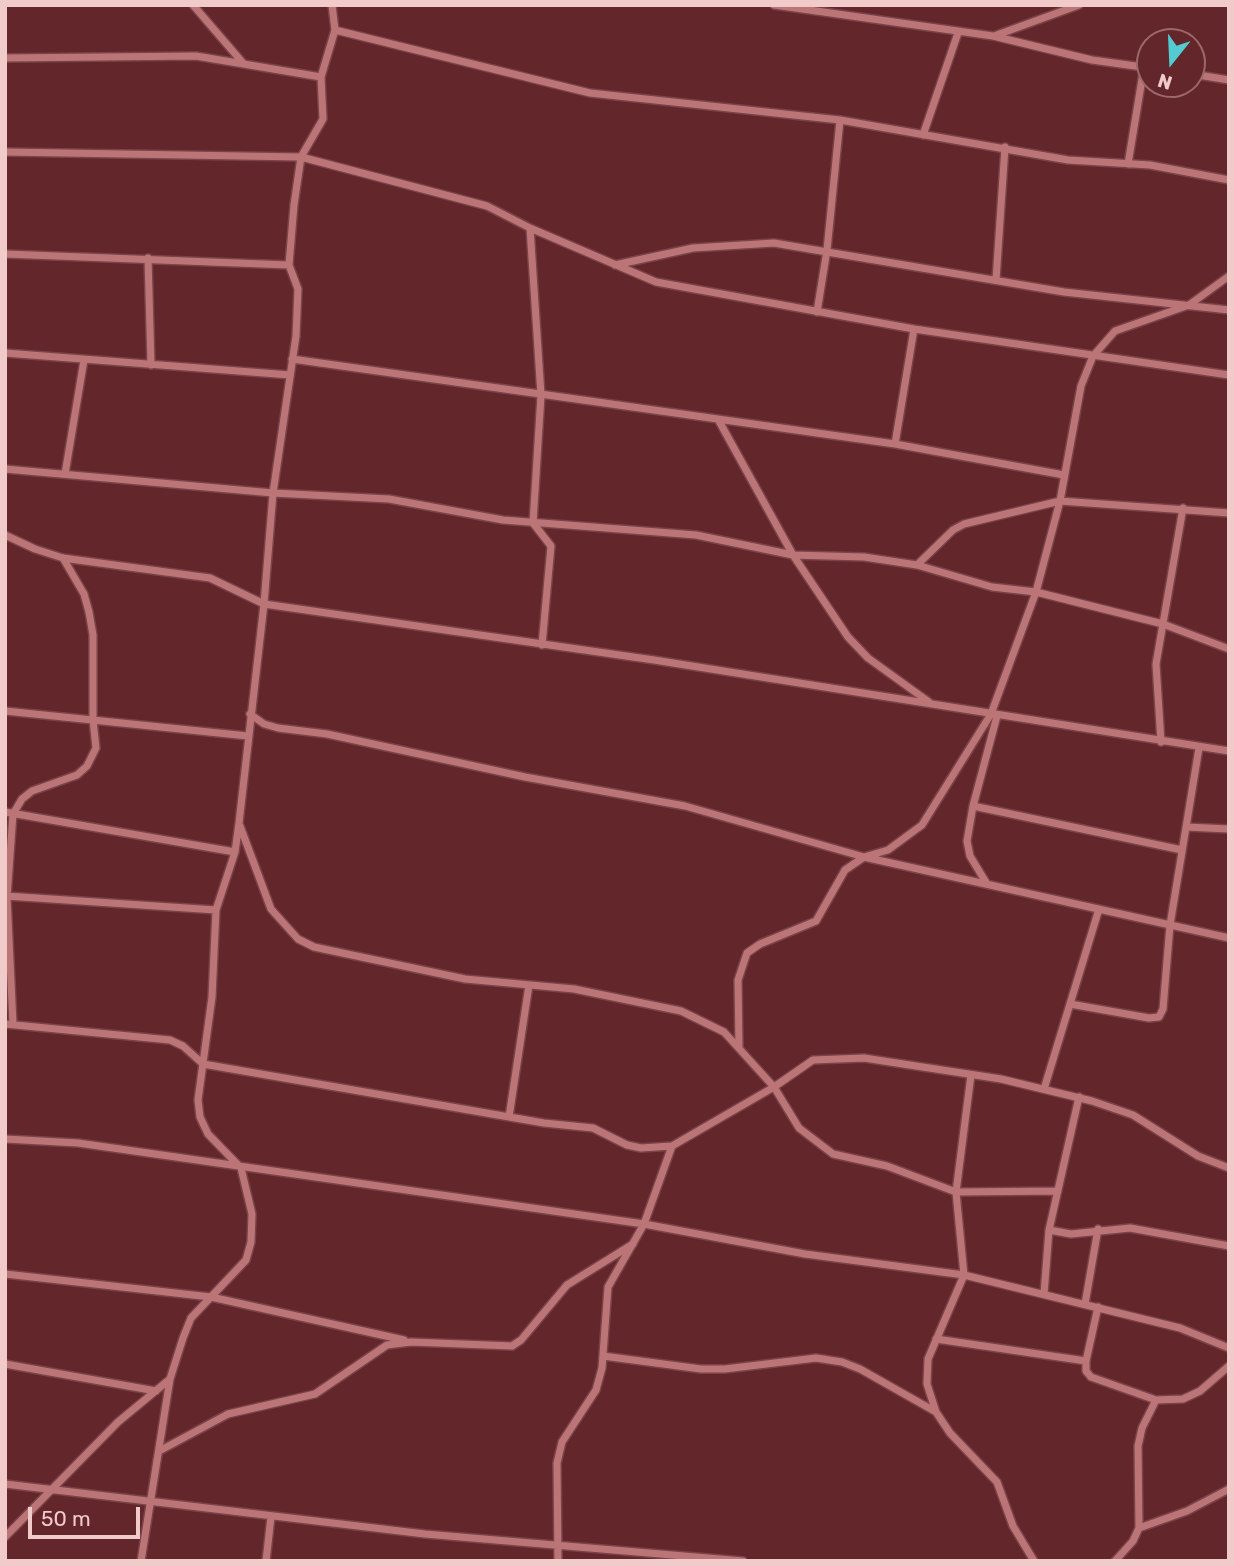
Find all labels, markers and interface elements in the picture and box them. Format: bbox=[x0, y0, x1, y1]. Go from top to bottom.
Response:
north arrow bbox=[1136, 28, 1206, 98]
text: N bbox=[1155, 68, 1175, 95]
scale bar bbox=[32, 1492, 144, 1536]
text: 50 m bbox=[41, 1506, 91, 1531]

